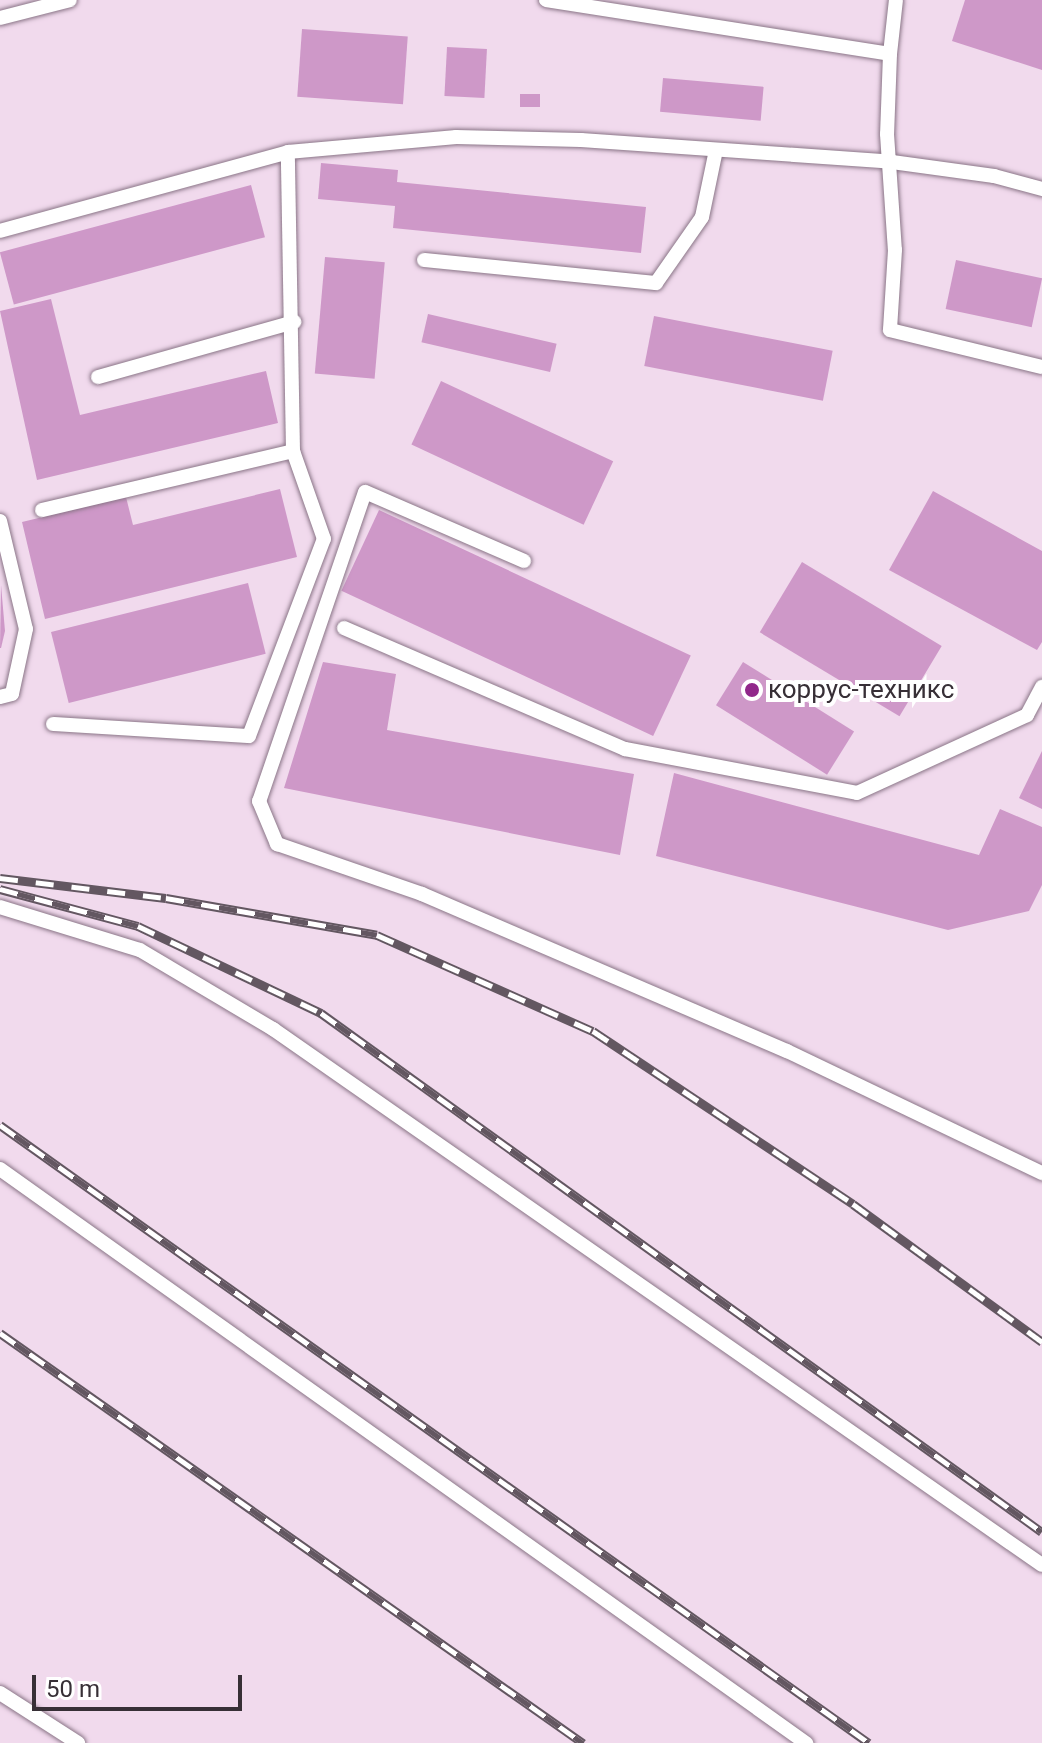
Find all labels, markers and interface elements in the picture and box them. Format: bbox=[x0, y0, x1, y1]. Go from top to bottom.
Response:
place label: коррус-техникс bbox=[768, 674, 954, 706]
marker: коррус-техникс bbox=[743, 681, 761, 699]
scale bar bbox=[36, 1659, 246, 1709]
text: 50 m bbox=[46, 1675, 100, 1703]

